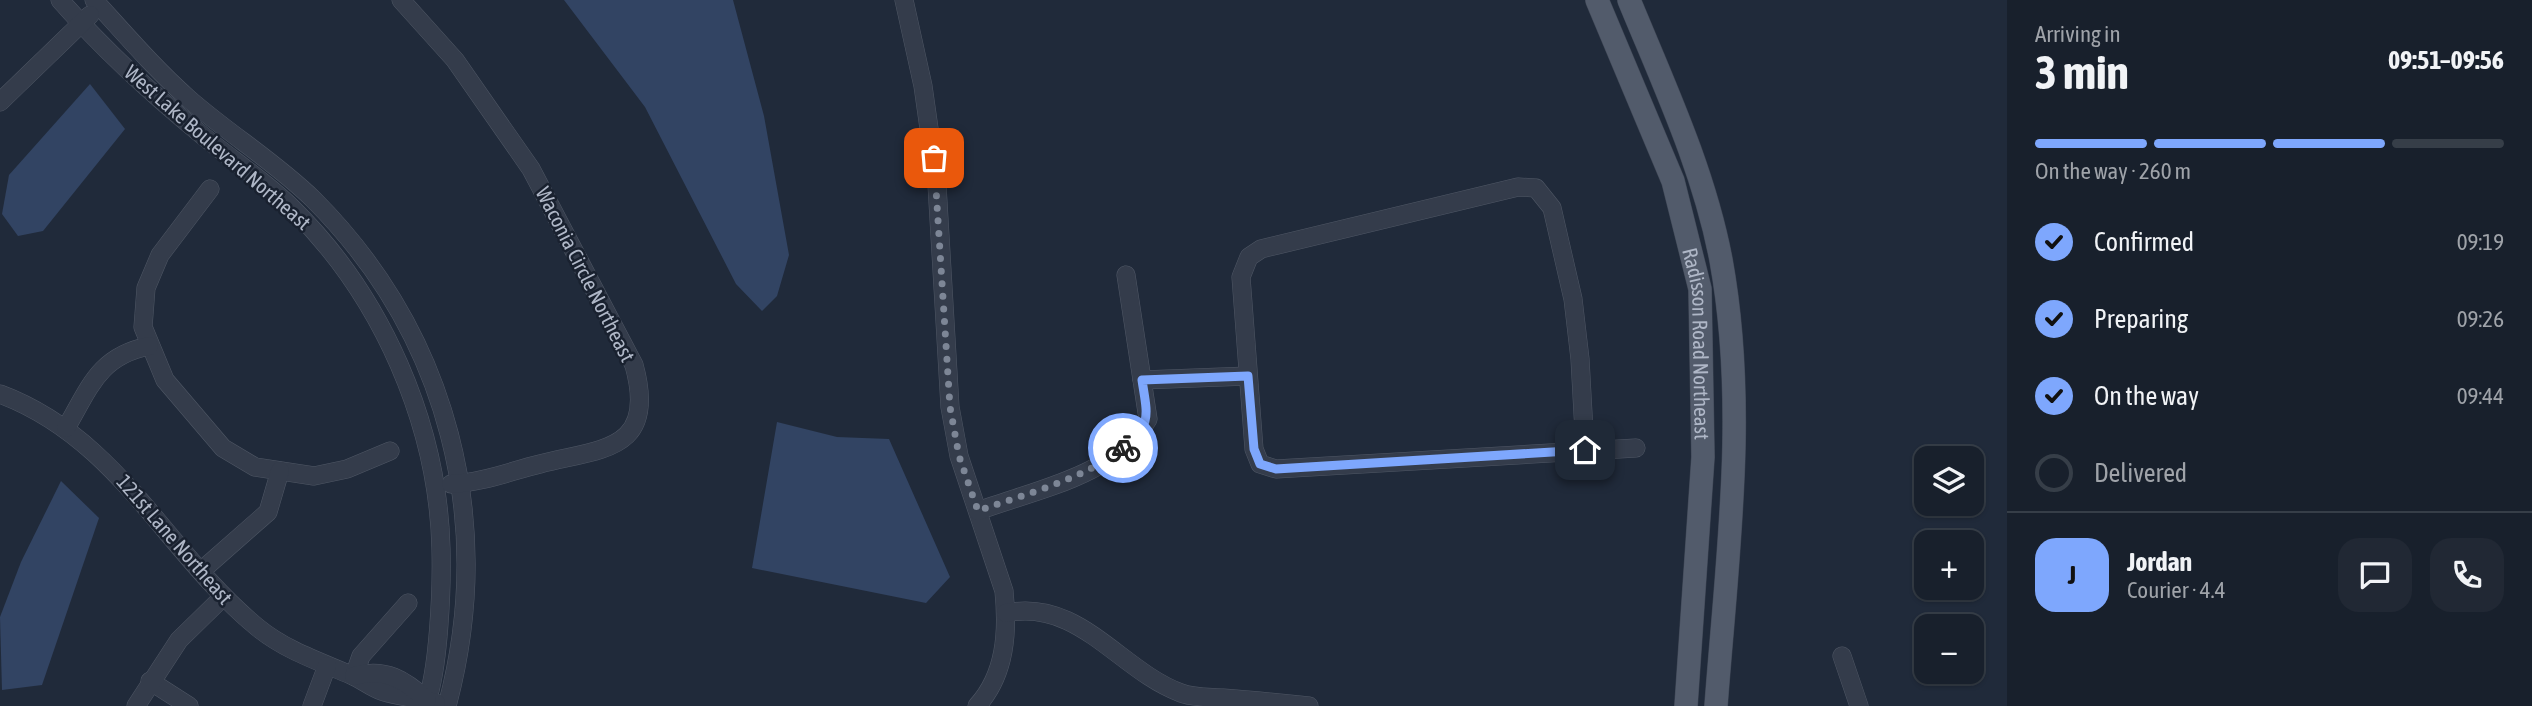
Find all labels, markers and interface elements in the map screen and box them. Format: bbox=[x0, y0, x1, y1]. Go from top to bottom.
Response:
text: Arriving in bbox=[2035, 21, 2121, 47]
text: 09:51–09:56 bbox=[2388, 45, 2504, 75]
text: 3 min bbox=[2035, 46, 2129, 99]
street label: West Lake Boulevard Northeast bbox=[120, 60, 316, 234]
pin bbox=[904, 128, 964, 188]
icon: bag bbox=[915, 139, 953, 177]
text: On the way · 260 m bbox=[2035, 158, 2191, 184]
street label: Waconia Circle Northeast bbox=[532, 183, 640, 365]
icon: check bbox=[2035, 223, 2073, 261]
text: Confirmed bbox=[2094, 227, 2194, 257]
text: 09:19 bbox=[2457, 229, 2504, 255]
street label: Radisson Road Northeast bbox=[1678, 245, 1715, 440]
icon: check bbox=[2035, 300, 2073, 338]
text: Preparing bbox=[2094, 304, 2188, 334]
text: 09:26 bbox=[2457, 306, 2504, 332]
icon: check bbox=[2035, 377, 2073, 415]
text: On the way bbox=[2094, 381, 2199, 411]
text: 09:44 bbox=[2457, 383, 2504, 409]
courier bbox=[1088, 413, 1158, 483]
pin bbox=[1555, 420, 1615, 480]
icon: bike bbox=[1104, 429, 1142, 467]
icon: home bbox=[1566, 431, 1604, 469]
map controls bbox=[1914, 446, 1984, 684]
button: layers bbox=[1914, 446, 1984, 516]
text: Delivered bbox=[2094, 458, 2187, 488]
street label: 121st Lane Northeast bbox=[112, 469, 238, 609]
button: + bbox=[1914, 530, 1984, 600]
button: chat bbox=[2338, 538, 2412, 612]
button: phone bbox=[2430, 538, 2504, 612]
text: Jordan bbox=[2127, 547, 2192, 577]
text: J bbox=[2068, 560, 2076, 590]
text: Courier · 4.4 bbox=[2127, 577, 2226, 603]
button: − bbox=[1914, 614, 1984, 684]

